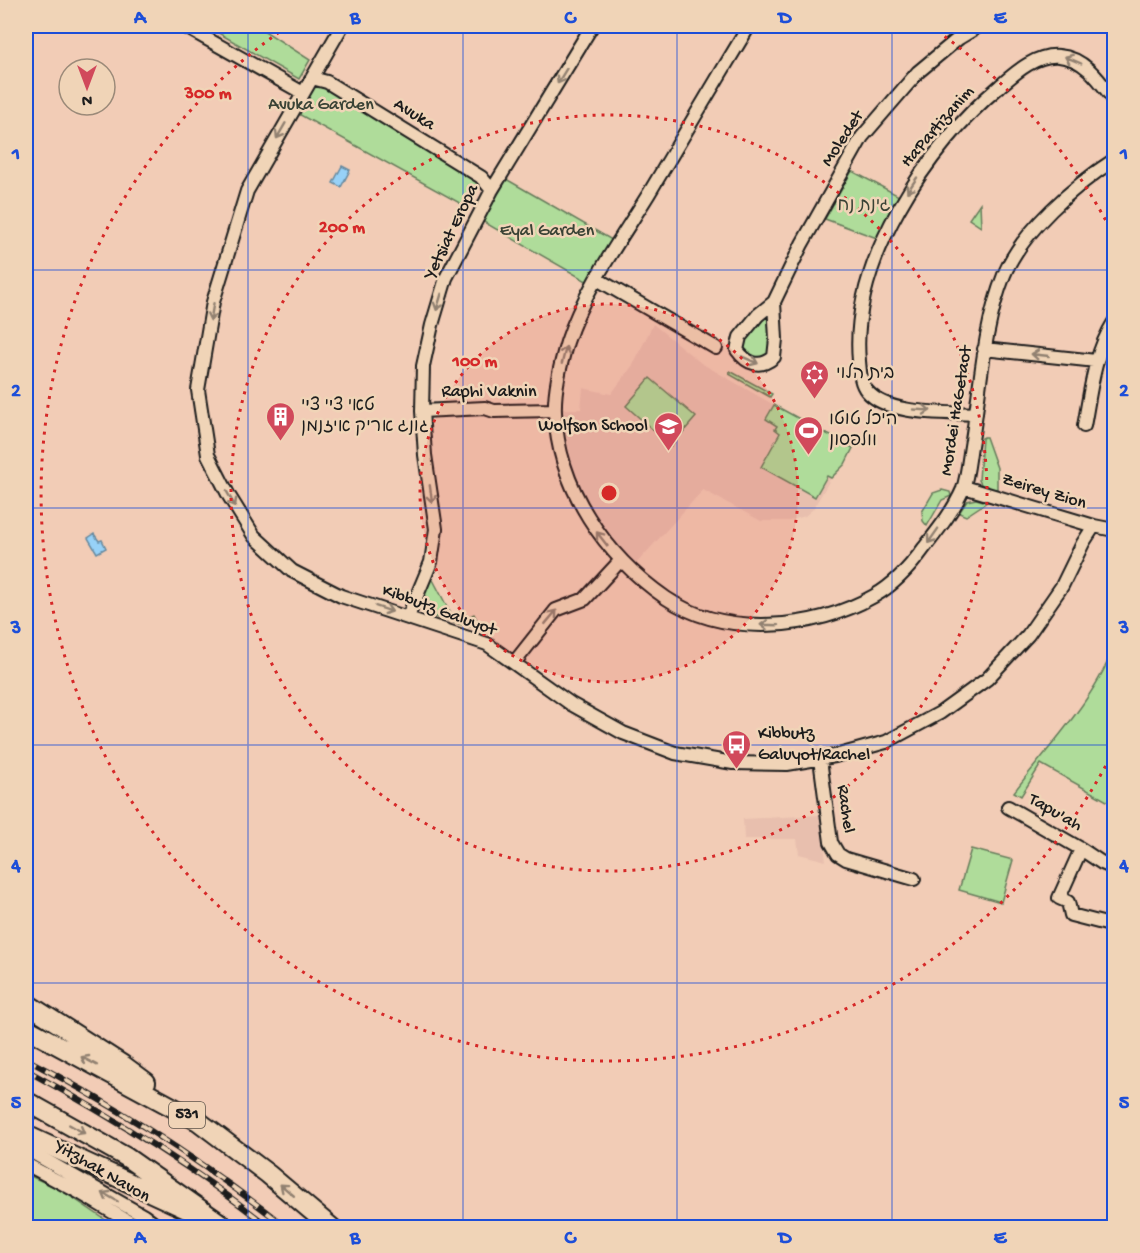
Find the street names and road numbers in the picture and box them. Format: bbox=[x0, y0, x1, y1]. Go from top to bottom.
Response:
street label: HaPartizanim bbox=[897, 82, 979, 172]
street label: Avuka bbox=[389, 94, 440, 136]
street label: Moledet bbox=[817, 106, 870, 171]
street label: Yetsiat Eropa bbox=[419, 180, 484, 285]
street label: Mordei HaGetaot bbox=[936, 343, 978, 477]
street label: Raphi Vaknin bbox=[441, 382, 537, 403]
street label: Zeirey Zion bbox=[999, 469, 1089, 515]
street label: Kibbutz Galuyot bbox=[379, 581, 501, 642]
street label: Rachel bbox=[831, 784, 859, 834]
street label: Tapu'ah bbox=[1024, 789, 1086, 837]
road number: 531 bbox=[169, 1102, 205, 1128]
street label: Yitzhak Navon bbox=[49, 1135, 154, 1208]

